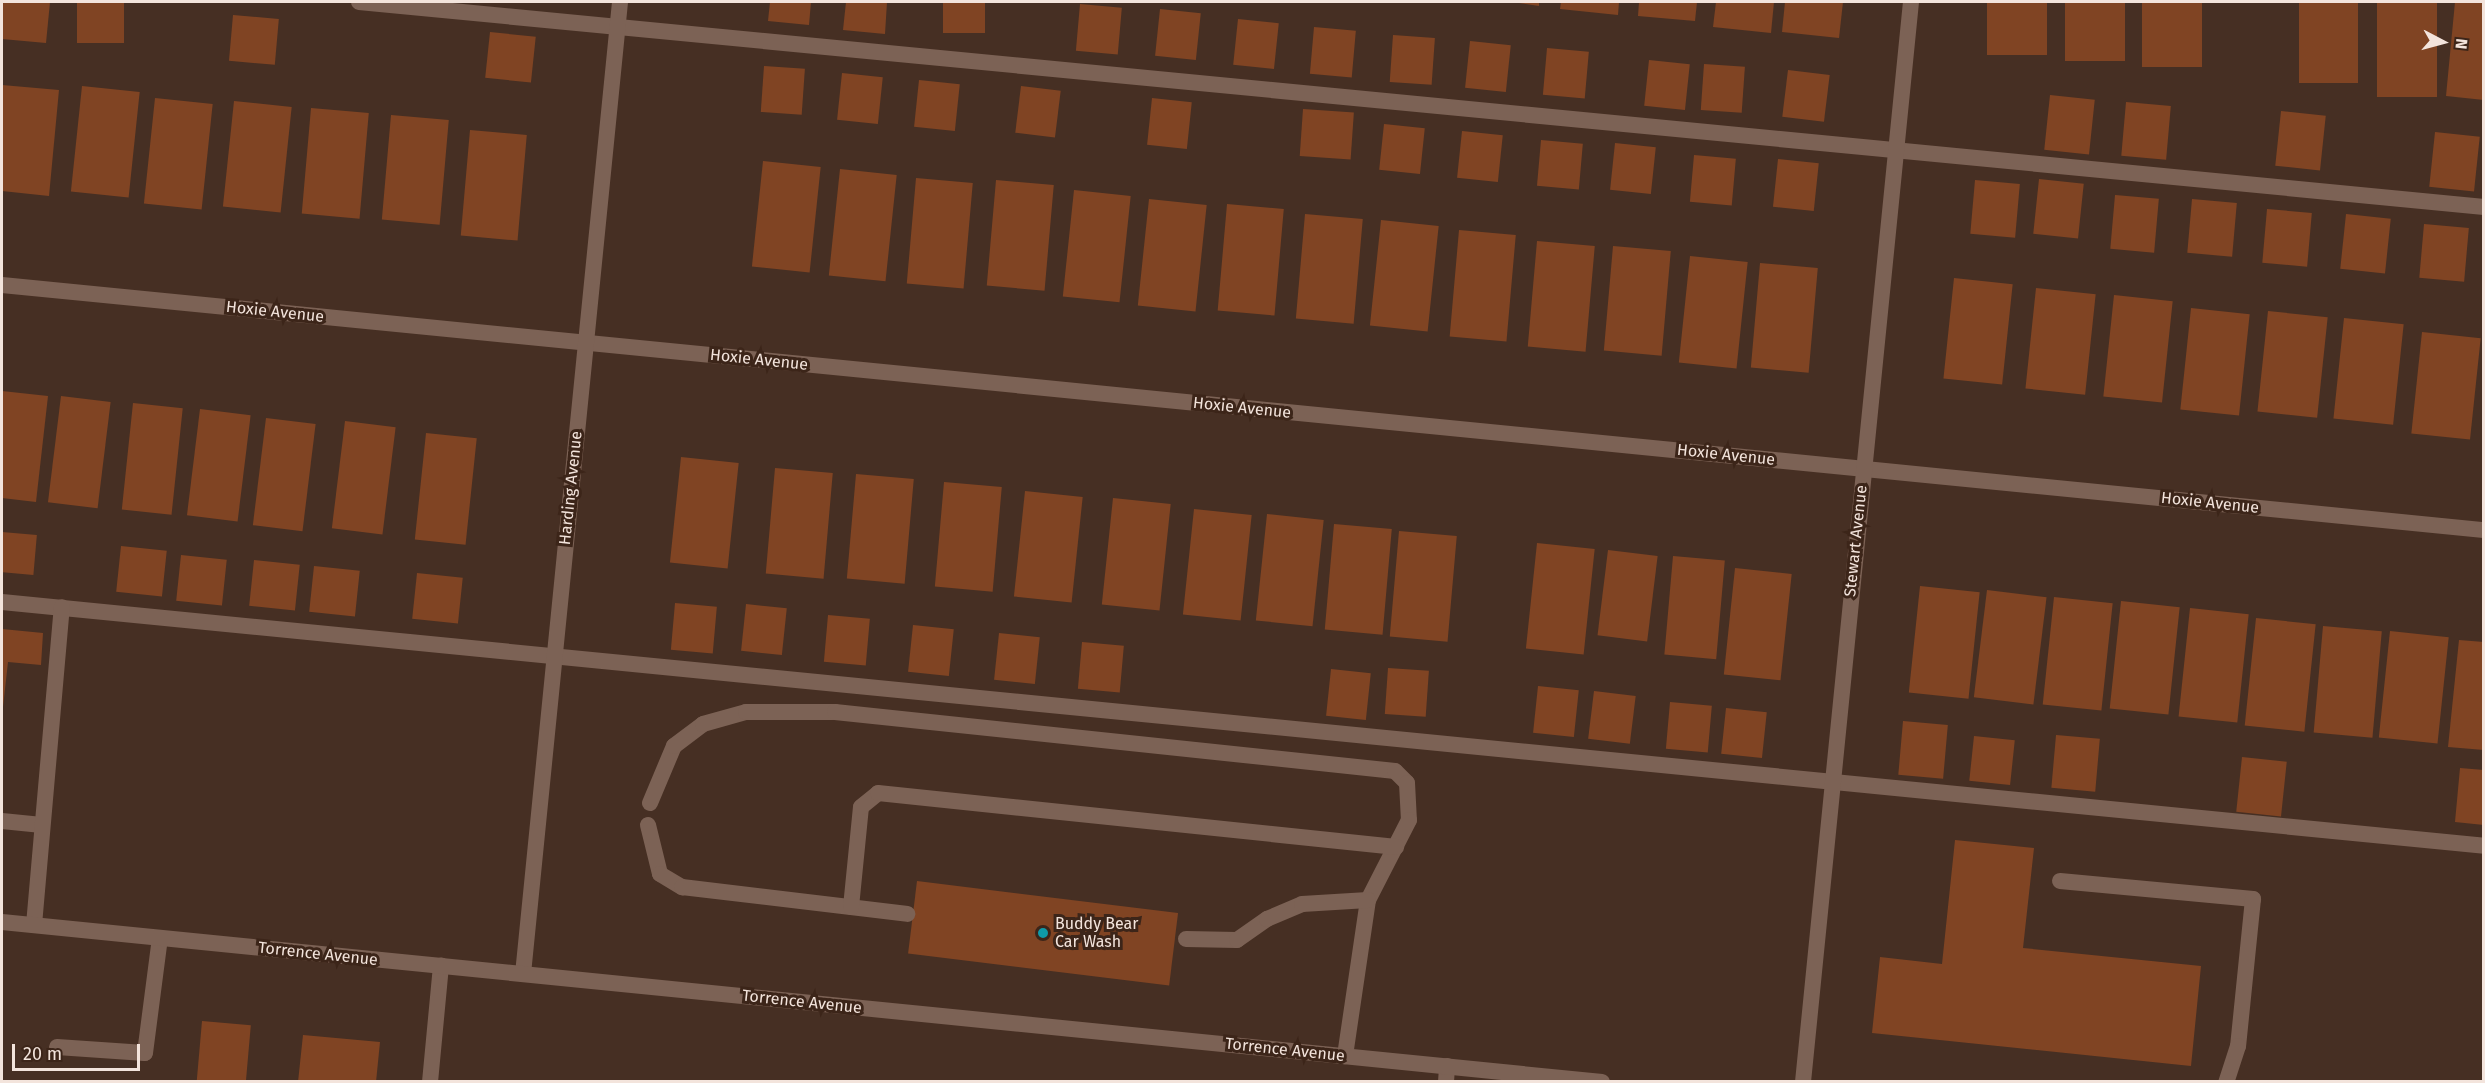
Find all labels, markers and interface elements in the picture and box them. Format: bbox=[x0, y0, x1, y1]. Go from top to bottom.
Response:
north arrow bbox=[2413, 12, 2473, 72]
text: N bbox=[2451, 38, 2471, 50]
street label: Hoxie Avenue bbox=[225, 297, 325, 327]
street label: Hoxie Avenue bbox=[709, 345, 809, 375]
street label: Hoxie Avenue bbox=[1192, 393, 1292, 423]
street label: Harding Avenue bbox=[555, 430, 587, 546]
street label: Hoxie Avenue bbox=[1676, 440, 1776, 470]
street label: Stewart Avenue bbox=[1841, 484, 1871, 598]
street label: Hoxie Avenue bbox=[2160, 488, 2260, 518]
place label: Buddy Bear Car Wash bbox=[1055, 914, 1138, 952]
marker: Buddy Bear Car Wash bbox=[1036, 926, 1050, 940]
street label: Torrence Avenue bbox=[257, 938, 379, 970]
street label: Torrence Avenue bbox=[741, 986, 863, 1018]
scale bar bbox=[15, 1032, 142, 1070]
street label: Torrence Avenue bbox=[1224, 1034, 1346, 1066]
text: 20 m bbox=[23, 1043, 62, 1065]

